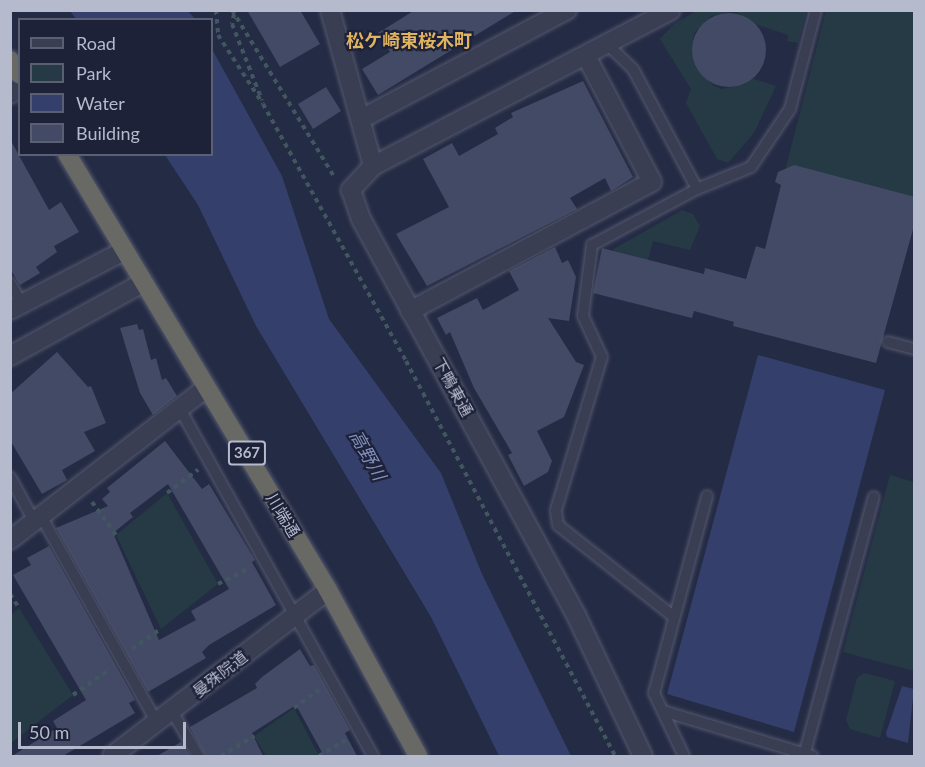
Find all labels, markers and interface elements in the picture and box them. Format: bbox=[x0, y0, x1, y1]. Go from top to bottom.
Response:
legend bbox=[18, 18, 213, 156]
district label: 松ケ崎東桜木町 bbox=[346, 29, 472, 51]
text: Road bbox=[76, 32, 116, 54]
text: Park bbox=[76, 62, 111, 84]
text: Water bbox=[76, 92, 125, 114]
text: Building bbox=[76, 122, 140, 144]
street label: 下鴨東通 bbox=[429, 354, 477, 420]
water label: 高野川 bbox=[345, 426, 391, 484]
road number: 367 bbox=[228, 441, 266, 465]
street label: 川端通 bbox=[262, 489, 304, 541]
street label: 曼殊院道 bbox=[189, 647, 251, 701]
scale bar bbox=[21, 710, 189, 748]
text: 50 m bbox=[29, 721, 69, 743]

